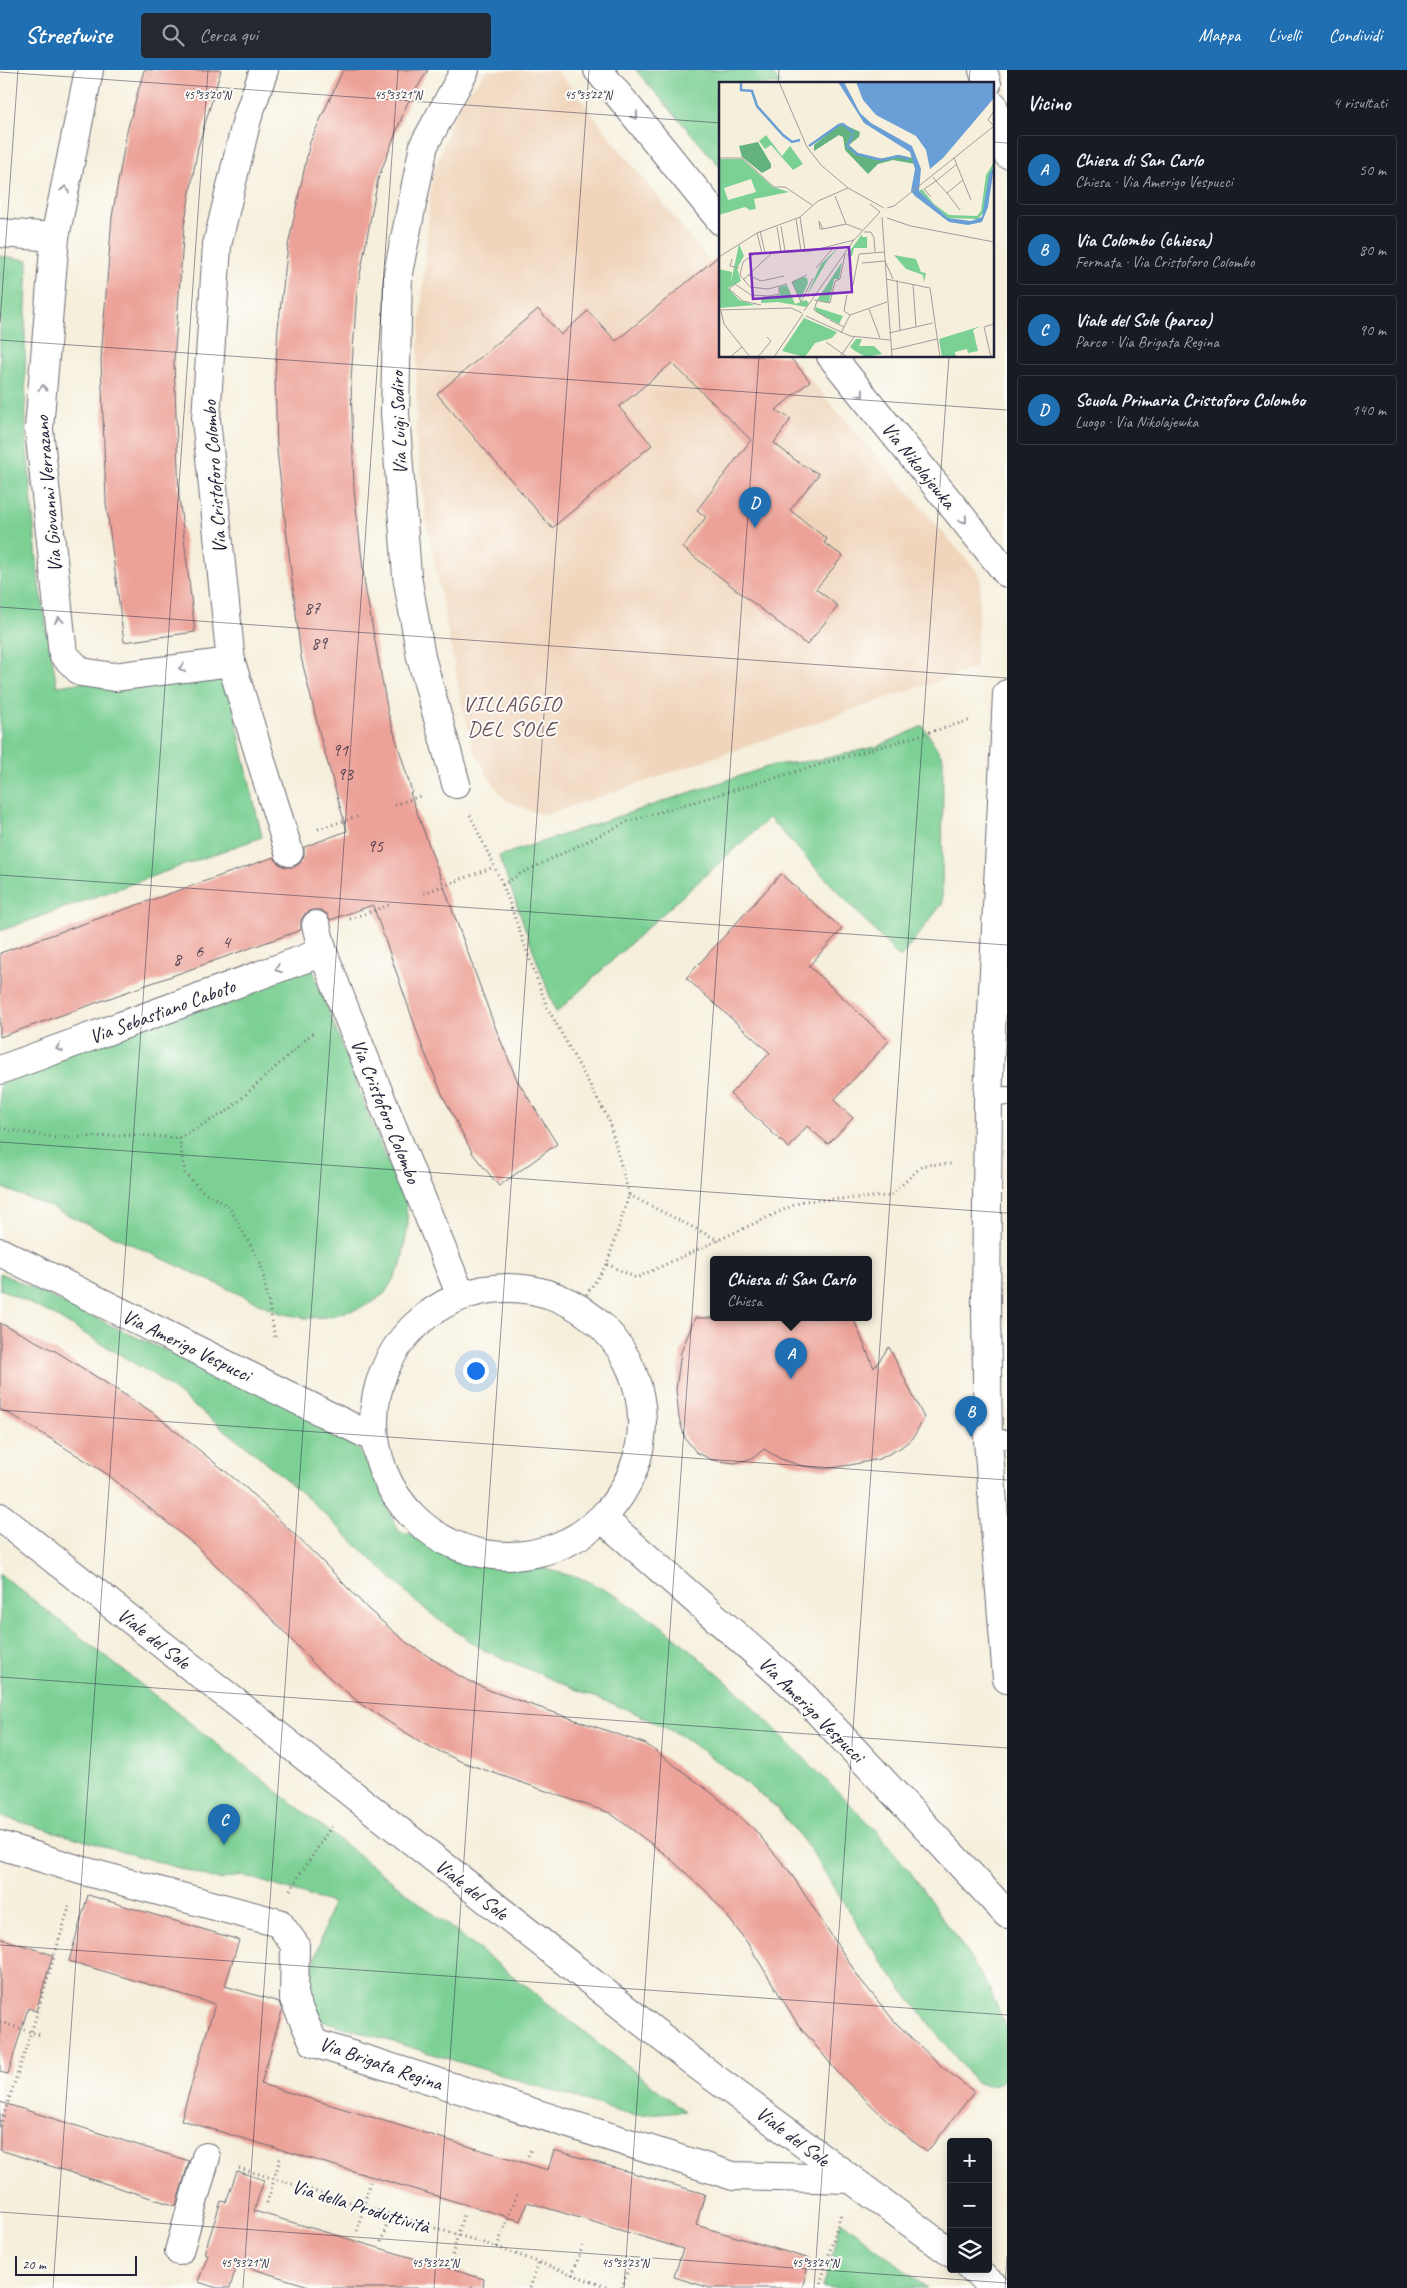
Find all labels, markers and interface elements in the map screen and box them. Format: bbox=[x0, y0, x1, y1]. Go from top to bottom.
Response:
search box bbox=[141, 13, 491, 58]
text: Streetwise bbox=[25, 20, 111, 50]
icon: search bbox=[159, 21, 187, 49]
text: Cerca qui bbox=[199, 23, 258, 47]
text: Mappa bbox=[1199, 24, 1240, 46]
text: Livelli bbox=[1268, 24, 1301, 46]
text: Condividi bbox=[1329, 24, 1382, 46]
inset map bbox=[719, 82, 994, 358]
text: 45°33'20"N bbox=[183, 87, 232, 103]
text: 45°33'21"N bbox=[374, 87, 423, 103]
text: 45°33'22"N bbox=[564, 87, 613, 103]
text: Vicino bbox=[1027, 90, 1070, 116]
text: 4 risultati bbox=[1333, 93, 1387, 113]
one-way arrow bbox=[630, 111, 639, 120]
text: Chiesa di San Carlo bbox=[1075, 148, 1203, 172]
text: A bbox=[1040, 160, 1048, 180]
text: 50 m bbox=[1359, 160, 1386, 180]
text: Chiesa · Via Amerigo Vespucci bbox=[1075, 172, 1233, 192]
one-way arrow bbox=[59, 184, 70, 193]
text: Via Colombo (chiesa) bbox=[1075, 228, 1211, 252]
text: B bbox=[1040, 240, 1048, 260]
text: 80 m bbox=[1359, 240, 1386, 260]
text: Fermata · Via Cristoforo Colombo bbox=[1075, 252, 1254, 272]
text: Viale del Sole (parco) bbox=[1075, 308, 1212, 332]
text: C bbox=[1040, 320, 1048, 340]
text: 90 m bbox=[1359, 320, 1386, 340]
text: Parco · Via Brigata Regina bbox=[1075, 332, 1219, 352]
street label: Via Luigi Sodiro bbox=[384, 369, 413, 475]
one-way arrow bbox=[37, 384, 48, 392]
one-way arrow bbox=[856, 388, 864, 397]
text: Scuola Primaria Cristoforo Colombo bbox=[1075, 388, 1305, 412]
street label: Via Cristoforo Colombo bbox=[197, 399, 232, 554]
text: D bbox=[1039, 400, 1049, 420]
text: 140 m bbox=[1352, 400, 1386, 420]
text: Luogo · Via Nikolajewka bbox=[1075, 412, 1198, 432]
street label: Via Giovanni Verrazano bbox=[29, 414, 68, 573]
street label: Via Nikolajewka bbox=[876, 417, 962, 515]
pin: D bbox=[739, 487, 771, 528]
one-way arrow bbox=[958, 514, 966, 523]
house number: 87 bbox=[304, 597, 321, 619]
one-way arrow bbox=[54, 615, 65, 623]
house number: 89 bbox=[311, 632, 329, 654]
one-way arrow bbox=[178, 662, 186, 673]
district label: VILLAGGIO DEL SOLE bbox=[463, 690, 563, 743]
house number: 91 bbox=[332, 739, 349, 761]
house number: 93 bbox=[337, 763, 355, 785]
house number: 95 bbox=[367, 835, 384, 857]
house number: 4 bbox=[222, 931, 232, 953]
house number: 6 bbox=[195, 940, 204, 962]
house number: 8 bbox=[173, 948, 183, 970]
one-way arrow bbox=[274, 963, 282, 973]
street label: Via Sebastiano Caboto bbox=[86, 973, 239, 1049]
street label: Via Cristoforo Colombo bbox=[345, 1035, 426, 1188]
one-way arrow bbox=[55, 1042, 64, 1052]
popup bbox=[710, 1256, 872, 1321]
text: Chiesa di San Carlo bbox=[727, 1267, 855, 1291]
text: Chiesa bbox=[727, 1291, 762, 1311]
street label: Via Amerigo Vespucci bbox=[118, 1304, 257, 1388]
pin: A bbox=[775, 1338, 807, 1379]
your location bbox=[463, 1358, 489, 1384]
pin: B bbox=[955, 1396, 987, 1437]
street label: Viale del Sole bbox=[112, 1602, 196, 1675]
street label: Via Amerigo Vespucci bbox=[753, 1651, 872, 1769]
pin: C bbox=[208, 1804, 240, 1845]
street label: Viale del Sole bbox=[430, 1853, 514, 1926]
street label: Via Brigata Regina bbox=[316, 2031, 447, 2097]
street label: Viale del Sole bbox=[751, 2101, 836, 2173]
map controls bbox=[947, 2138, 992, 2273]
button: + bbox=[947, 2138, 992, 2183]
street label: Via della Produttività bbox=[289, 2174, 434, 2240]
button: − bbox=[947, 2183, 992, 2228]
button: layers bbox=[947, 2228, 992, 2273]
scale bar bbox=[15, 2253, 138, 2276]
text: 45°33'21"N bbox=[220, 2255, 269, 2271]
text: 45°33'22"N bbox=[411, 2255, 460, 2271]
text: 45°33'23"N bbox=[601, 2255, 650, 2271]
text: 45°33'24"N bbox=[791, 2255, 840, 2271]
text: 20 m bbox=[22, 2256, 46, 2273]

